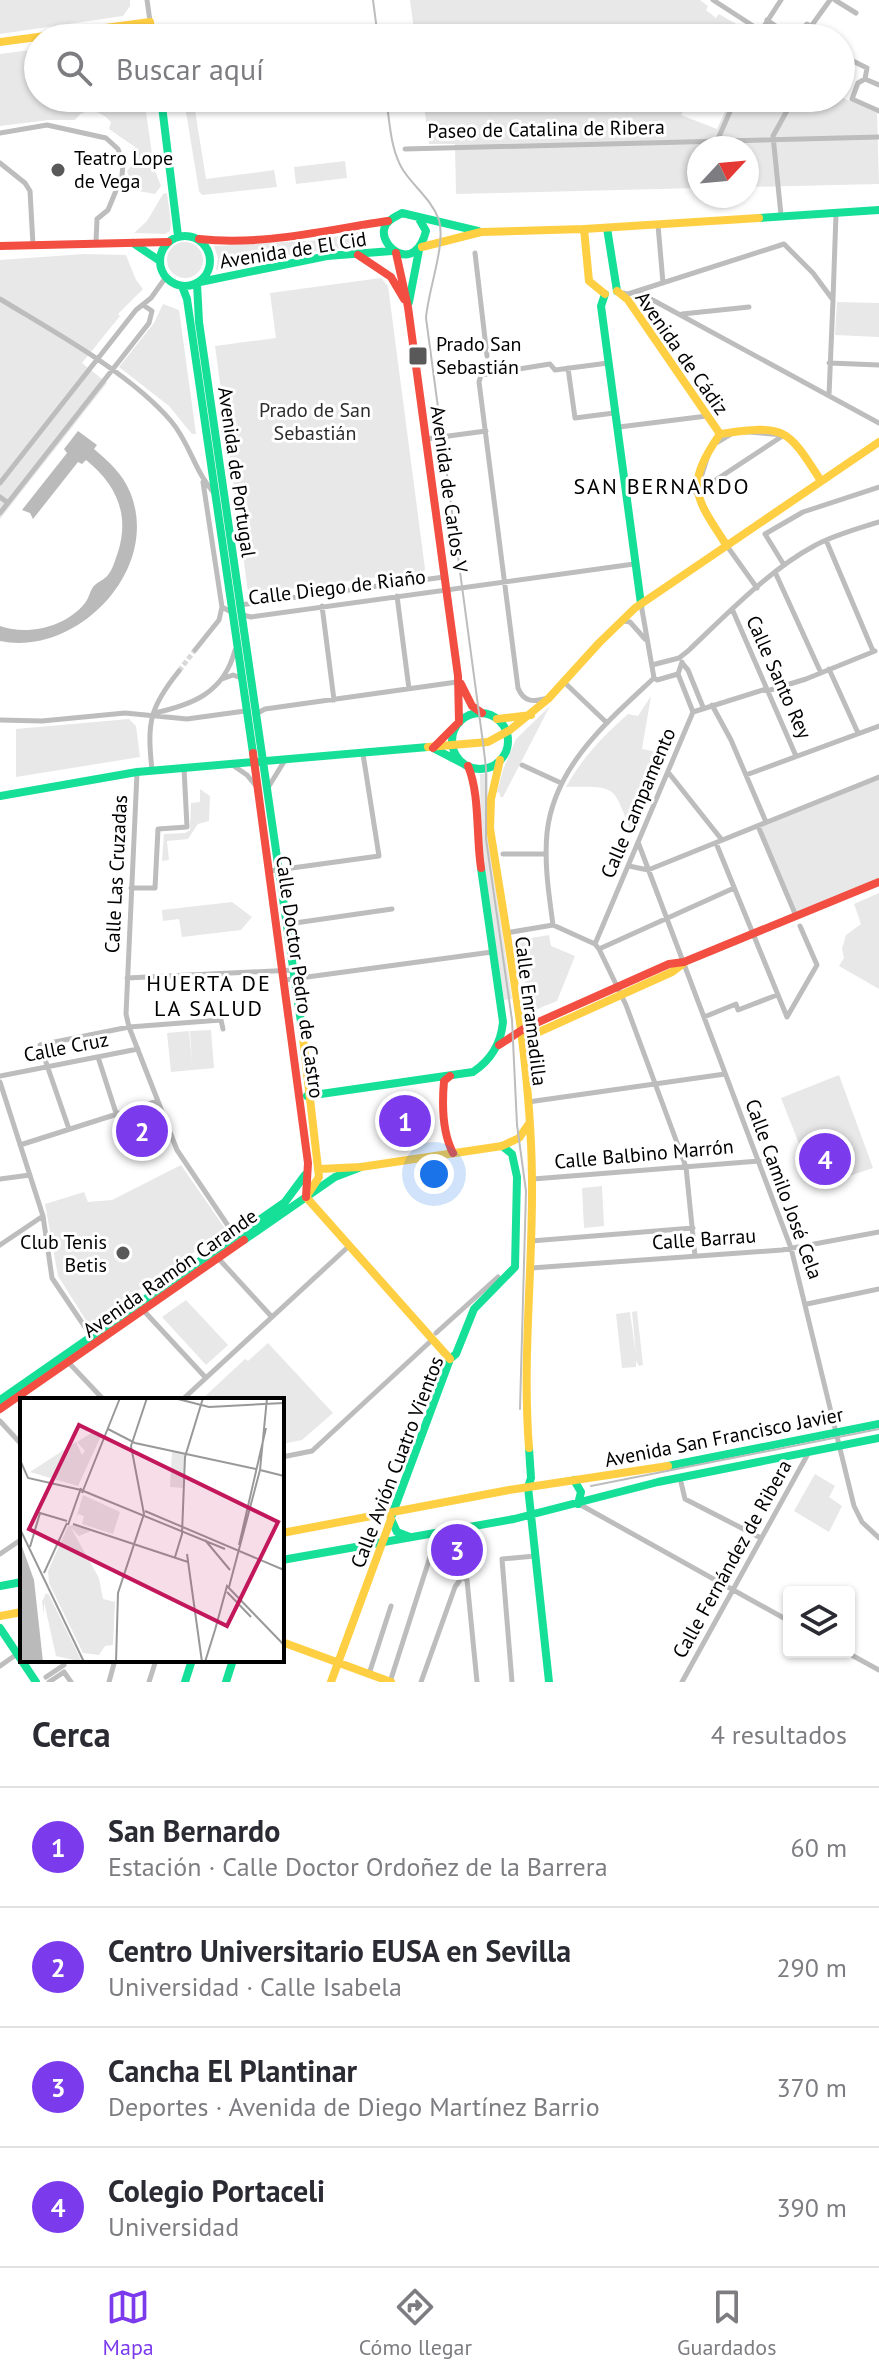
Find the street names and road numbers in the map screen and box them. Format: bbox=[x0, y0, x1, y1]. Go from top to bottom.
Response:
street label: Paseo de Catalina de Ribera bbox=[427, 114, 665, 144]
street label: Avenida de El Cid bbox=[218, 226, 368, 274]
street label: Avenida de Cádiz bbox=[630, 286, 734, 420]
street label: Avenida de Portugal bbox=[212, 385, 262, 559]
street label: Avenida de Carlos V bbox=[424, 404, 474, 575]
street label: Calle Diego de Riaño bbox=[247, 563, 427, 611]
street label: Calle Santo Rey bbox=[740, 611, 818, 743]
street label: Calle Campamento bbox=[595, 724, 681, 882]
street label: Calle Las Cruzadas bbox=[99, 794, 133, 954]
street label: Calle Doctor Pedro de Castro bbox=[270, 854, 330, 1100]
street label: Calle Enramadilla bbox=[509, 935, 553, 1087]
street label: Calle Cruz bbox=[21, 1026, 111, 1068]
street label: Calle Camilo José Cela bbox=[739, 1095, 829, 1283]
street label: Calle Balbino Marrón bbox=[553, 1133, 735, 1175]
street label: Avenida Ramón Carande bbox=[78, 1203, 262, 1343]
street label: Calle Barrau bbox=[651, 1222, 757, 1256]
street label: Calle Avión Cuatro Vientos bbox=[345, 1352, 449, 1572]
street label: Avenida San Francisco Javier bbox=[602, 1401, 846, 1473]
street label: Calle Fernández de Ribera bbox=[667, 1455, 797, 1663]

